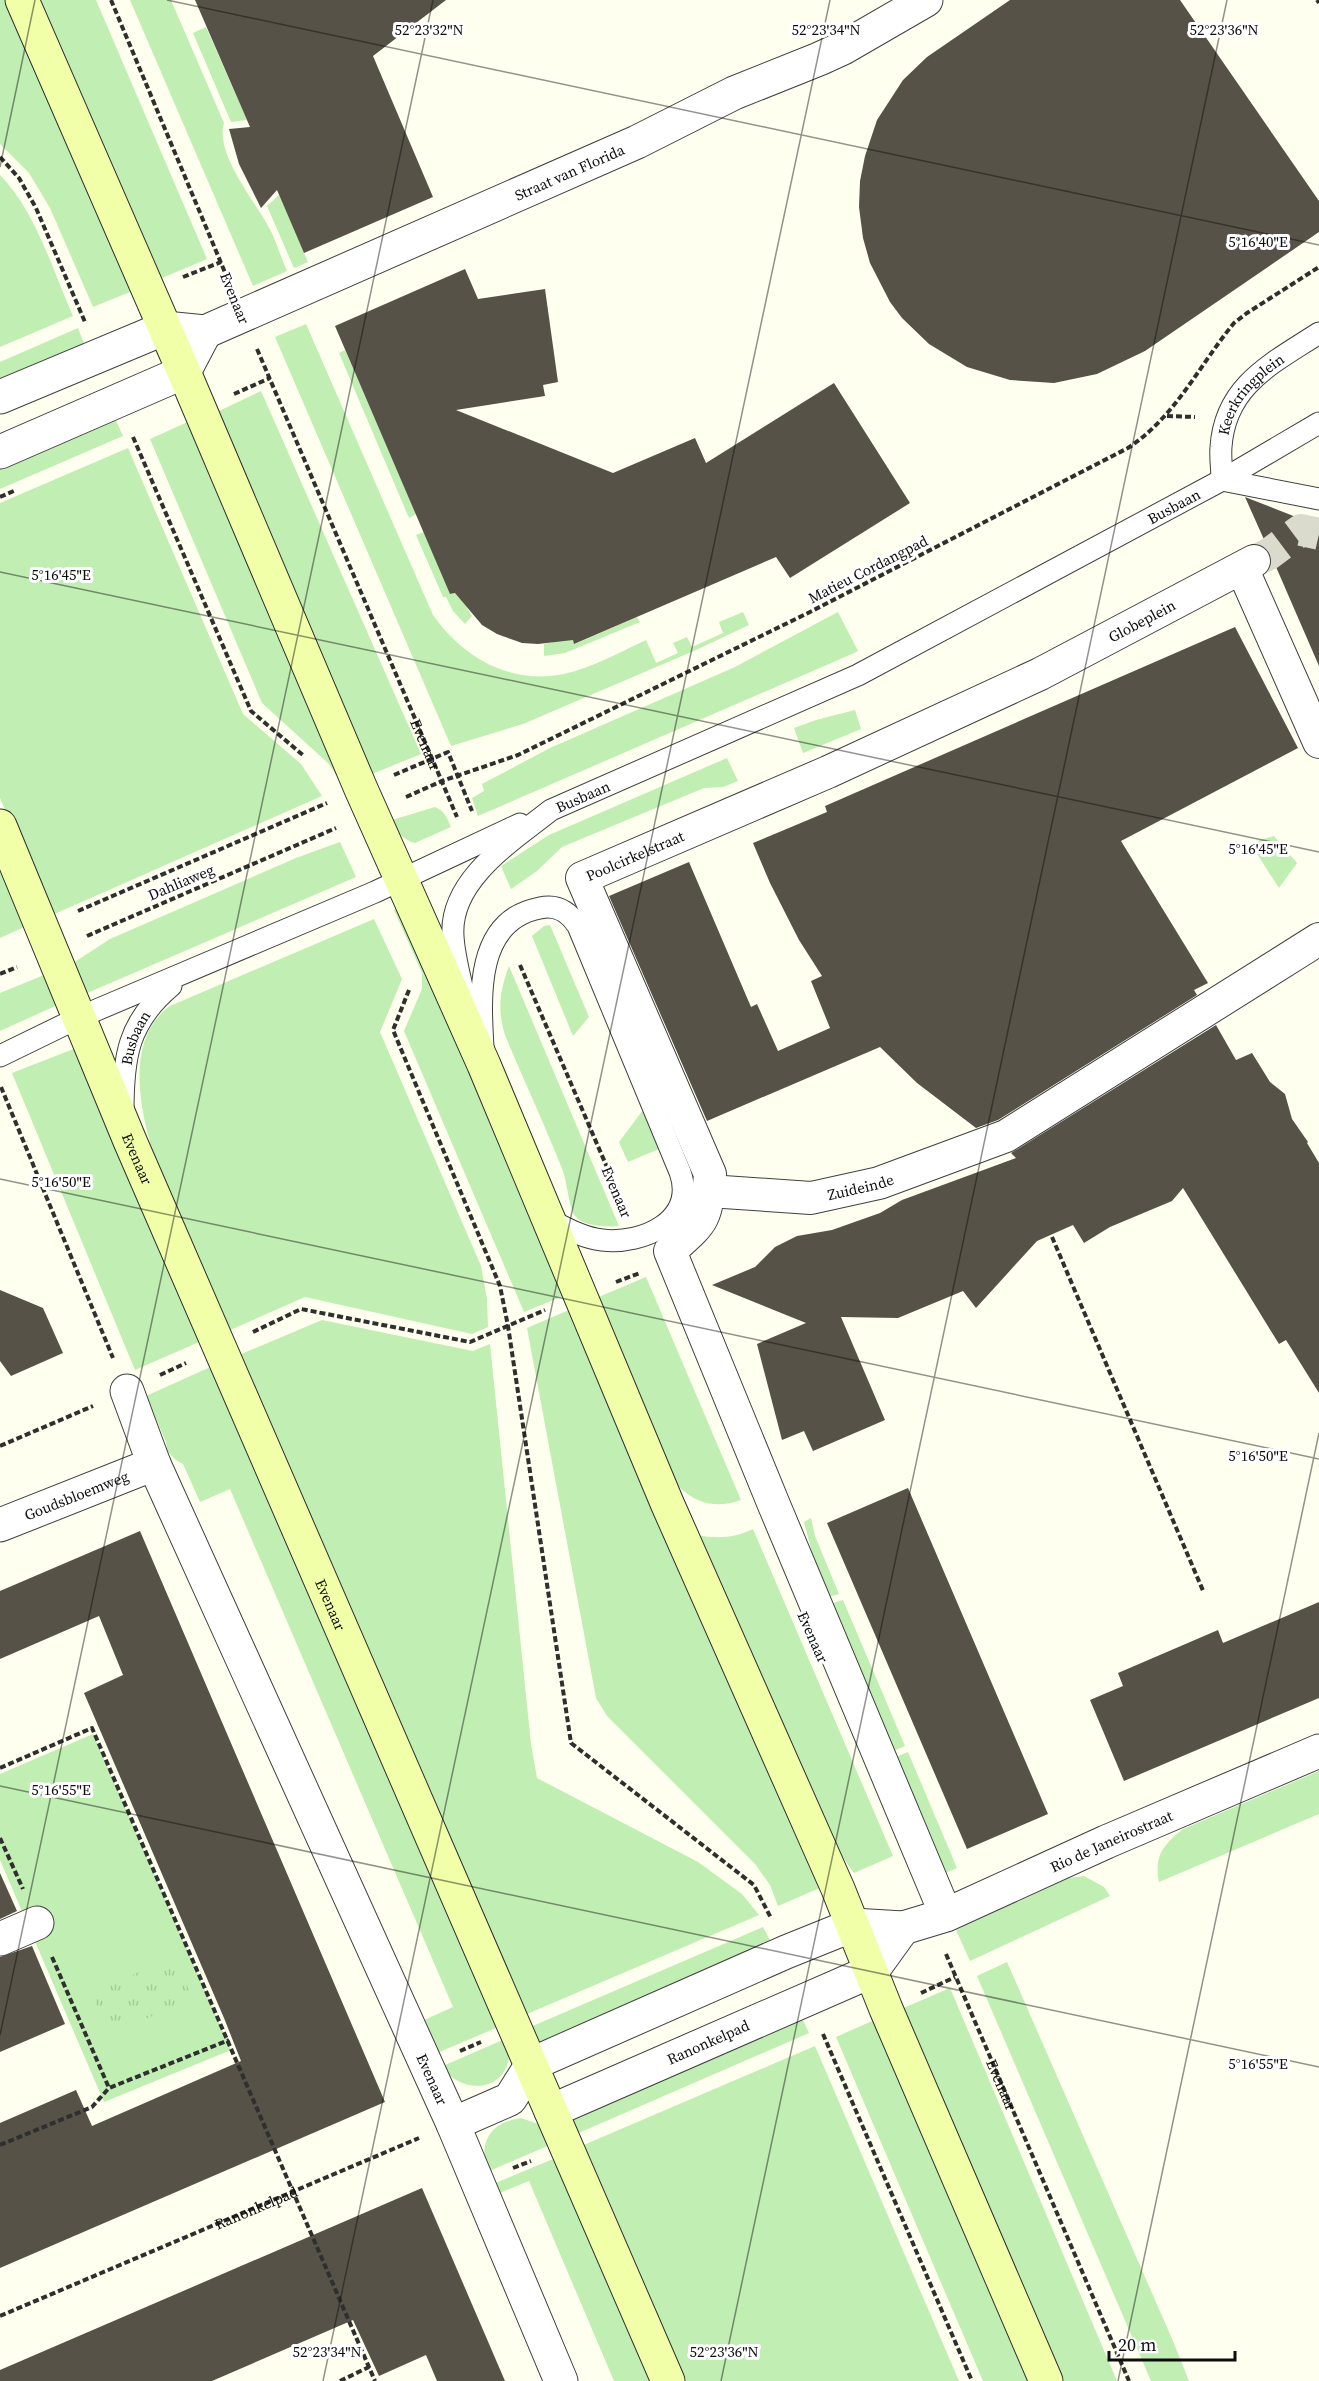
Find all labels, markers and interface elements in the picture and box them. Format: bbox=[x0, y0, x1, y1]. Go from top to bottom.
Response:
text: 52°23'32"N bbox=[394, 19, 464, 40]
text: 52°23'34"N bbox=[791, 19, 861, 40]
text: 52°23'36"N bbox=[1189, 19, 1259, 40]
street label: Straat van Florida bbox=[511, 138, 628, 205]
text: 5°16'40"E bbox=[1228, 231, 1288, 252]
street label: Evenaar bbox=[215, 269, 255, 328]
street label: Keerkringplein bbox=[1212, 348, 1288, 437]
street label: Busbaan bbox=[1144, 483, 1204, 529]
street label: Matieu Cordangpad bbox=[805, 530, 932, 608]
text: 5°16'45"E bbox=[31, 564, 91, 585]
street label: Globeplein bbox=[1104, 594, 1179, 647]
street label: Evenaar bbox=[406, 715, 447, 774]
street label: Busbaan bbox=[552, 775, 613, 817]
street label: Poolcirkelstraat bbox=[582, 825, 687, 886]
text: 5°16'45"E bbox=[1228, 838, 1288, 859]
street label: Dahliaweg bbox=[145, 859, 218, 905]
street label: Busbaan bbox=[115, 1006, 155, 1066]
street label: Evenaar bbox=[117, 1130, 158, 1188]
street label: Evenaar bbox=[597, 1163, 638, 1222]
street label: Zuideinde bbox=[825, 1168, 897, 1205]
text: 5°16'50"E bbox=[31, 1171, 91, 1192]
text: 5°16'50"E bbox=[1228, 1445, 1288, 1466]
street label: Goudsbloemweg bbox=[21, 1465, 132, 1525]
street label: Evenaar bbox=[311, 1575, 352, 1634]
street label: Evenaar bbox=[792, 1608, 834, 1667]
text: 5°16'55"E bbox=[31, 1779, 91, 1800]
street label: Rio de Janeirostraat bbox=[1046, 1804, 1176, 1877]
street label: Ranonkelpad bbox=[663, 2014, 753, 2070]
street label: Evenaar bbox=[412, 2050, 454, 2109]
text: 5°16'55"E bbox=[1228, 2053, 1288, 2074]
street label: Evenaar bbox=[982, 2055, 1023, 2114]
street label: Ranonkelpad bbox=[211, 2180, 301, 2234]
scale bar bbox=[1109, 2324, 1235, 2362]
text: 20 m bbox=[1118, 2332, 1156, 2357]
text: 52°23'34"N bbox=[292, 2341, 362, 2362]
text: 52°23'36"N bbox=[689, 2341, 759, 2362]

